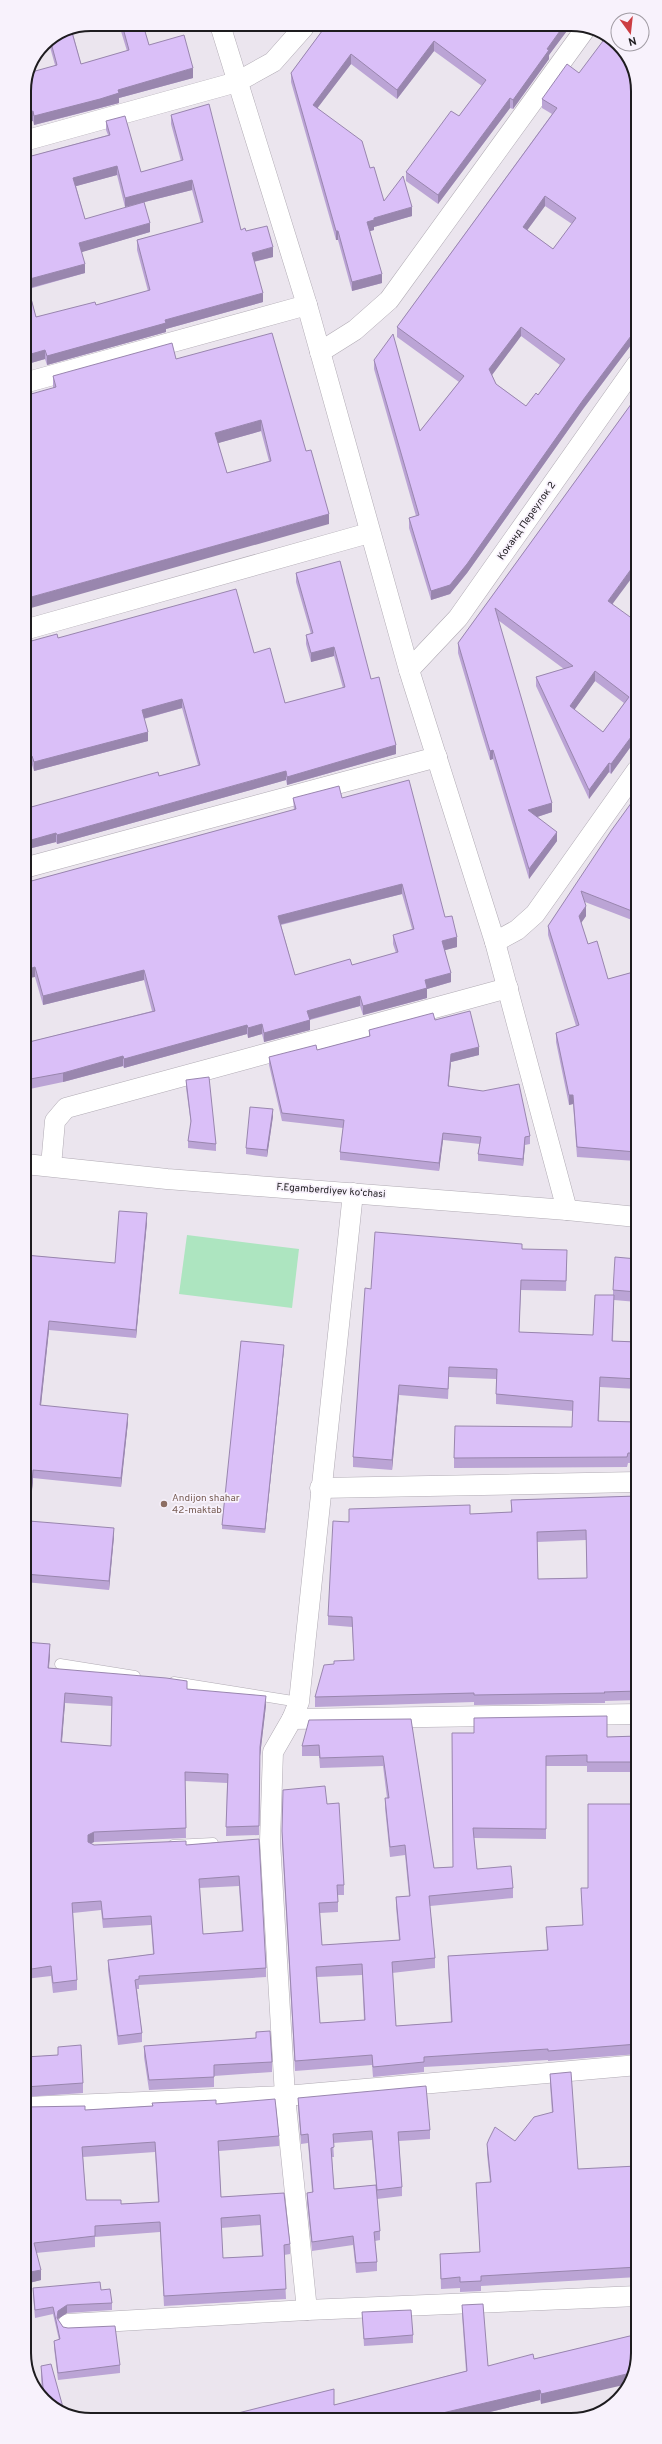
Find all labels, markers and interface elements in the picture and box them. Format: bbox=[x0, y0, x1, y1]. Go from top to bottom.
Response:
north arrow bbox=[610, 12, 650, 52]
text: N bbox=[627, 33, 638, 48]
street label: Коканд Πереулок 2 bbox=[495, 479, 559, 563]
street label: F.Egamberdiyev kо‘chasi bbox=[276, 1181, 386, 1201]
place label: Andijon shahar 42-maktab bbox=[172, 1492, 240, 1517]
marker: Andijon shahar 42-maktab bbox=[159, 1499, 169, 1509]

